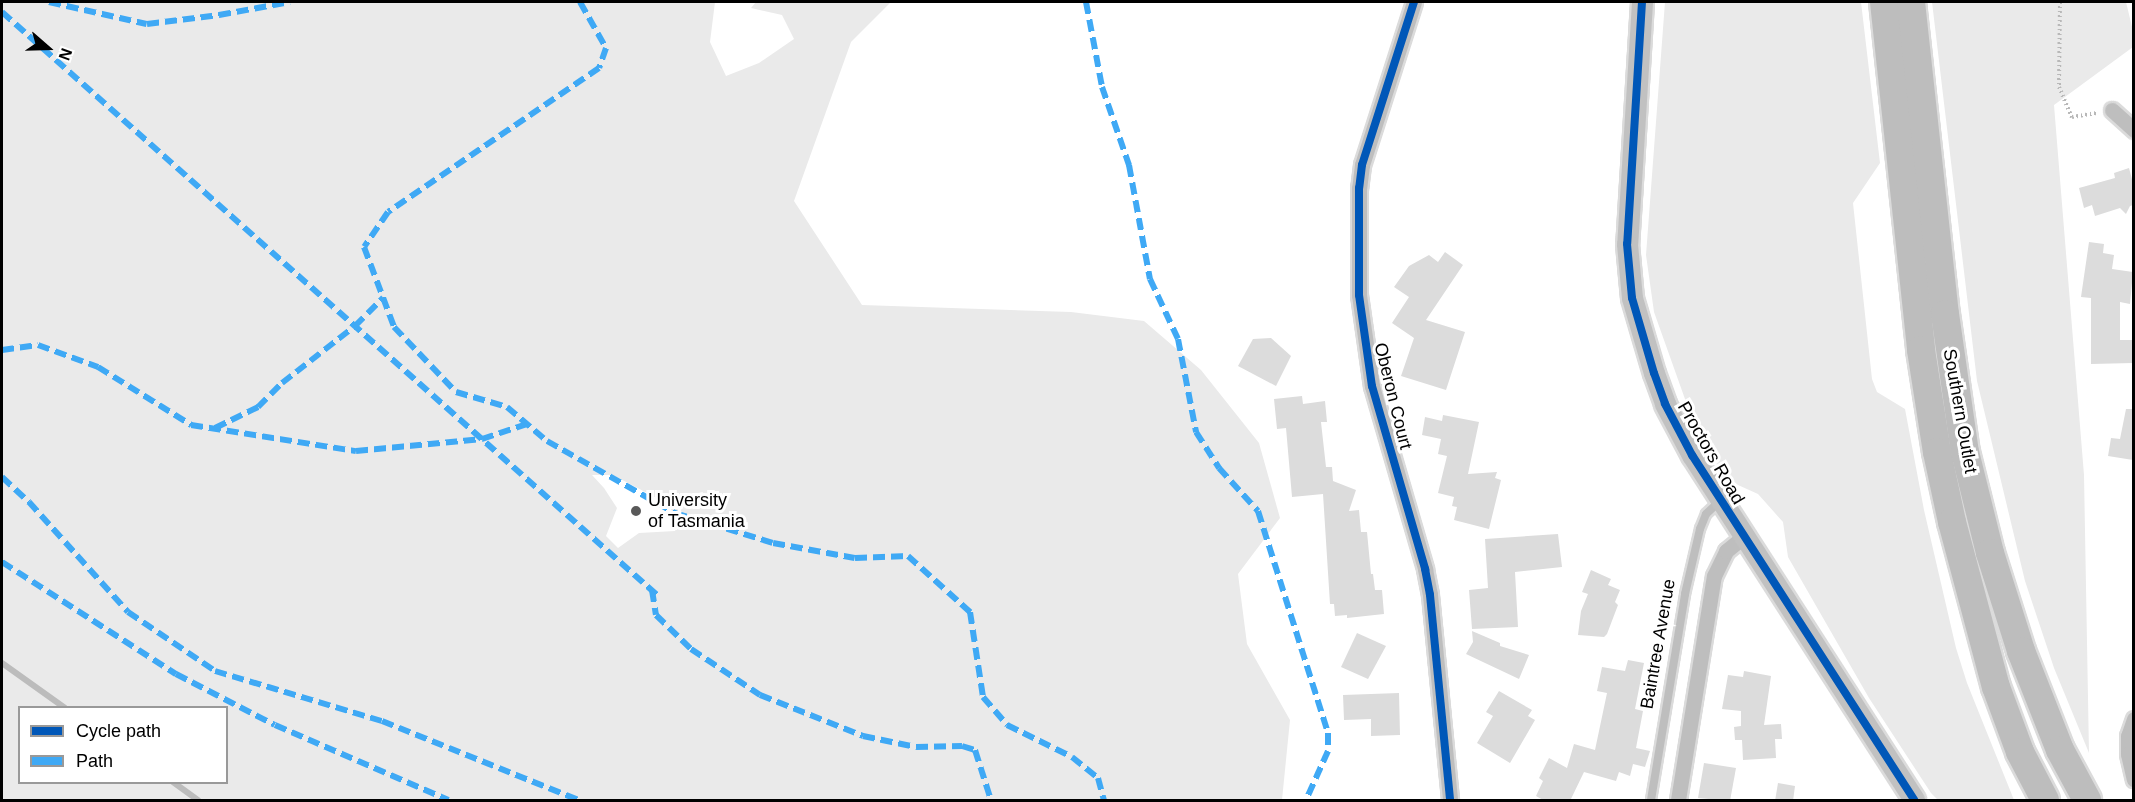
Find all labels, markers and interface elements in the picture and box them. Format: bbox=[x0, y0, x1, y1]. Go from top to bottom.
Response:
north arrow bbox=[18, 18, 78, 78]
text: N bbox=[55, 46, 75, 63]
street label: Oberon Court bbox=[1369, 340, 1417, 452]
street label: Southern Outlet bbox=[1938, 347, 1982, 475]
street label: Proctors Road bbox=[1673, 398, 1749, 508]
place label: University of Tasmania bbox=[648, 490, 745, 532]
marker: University of Tasmania bbox=[629, 504, 643, 518]
street label: Baintree Avenue bbox=[1636, 577, 1680, 711]
legend bbox=[18, 706, 228, 784]
text: Cycle path bbox=[76, 721, 161, 741]
text: Path bbox=[76, 751, 113, 771]

